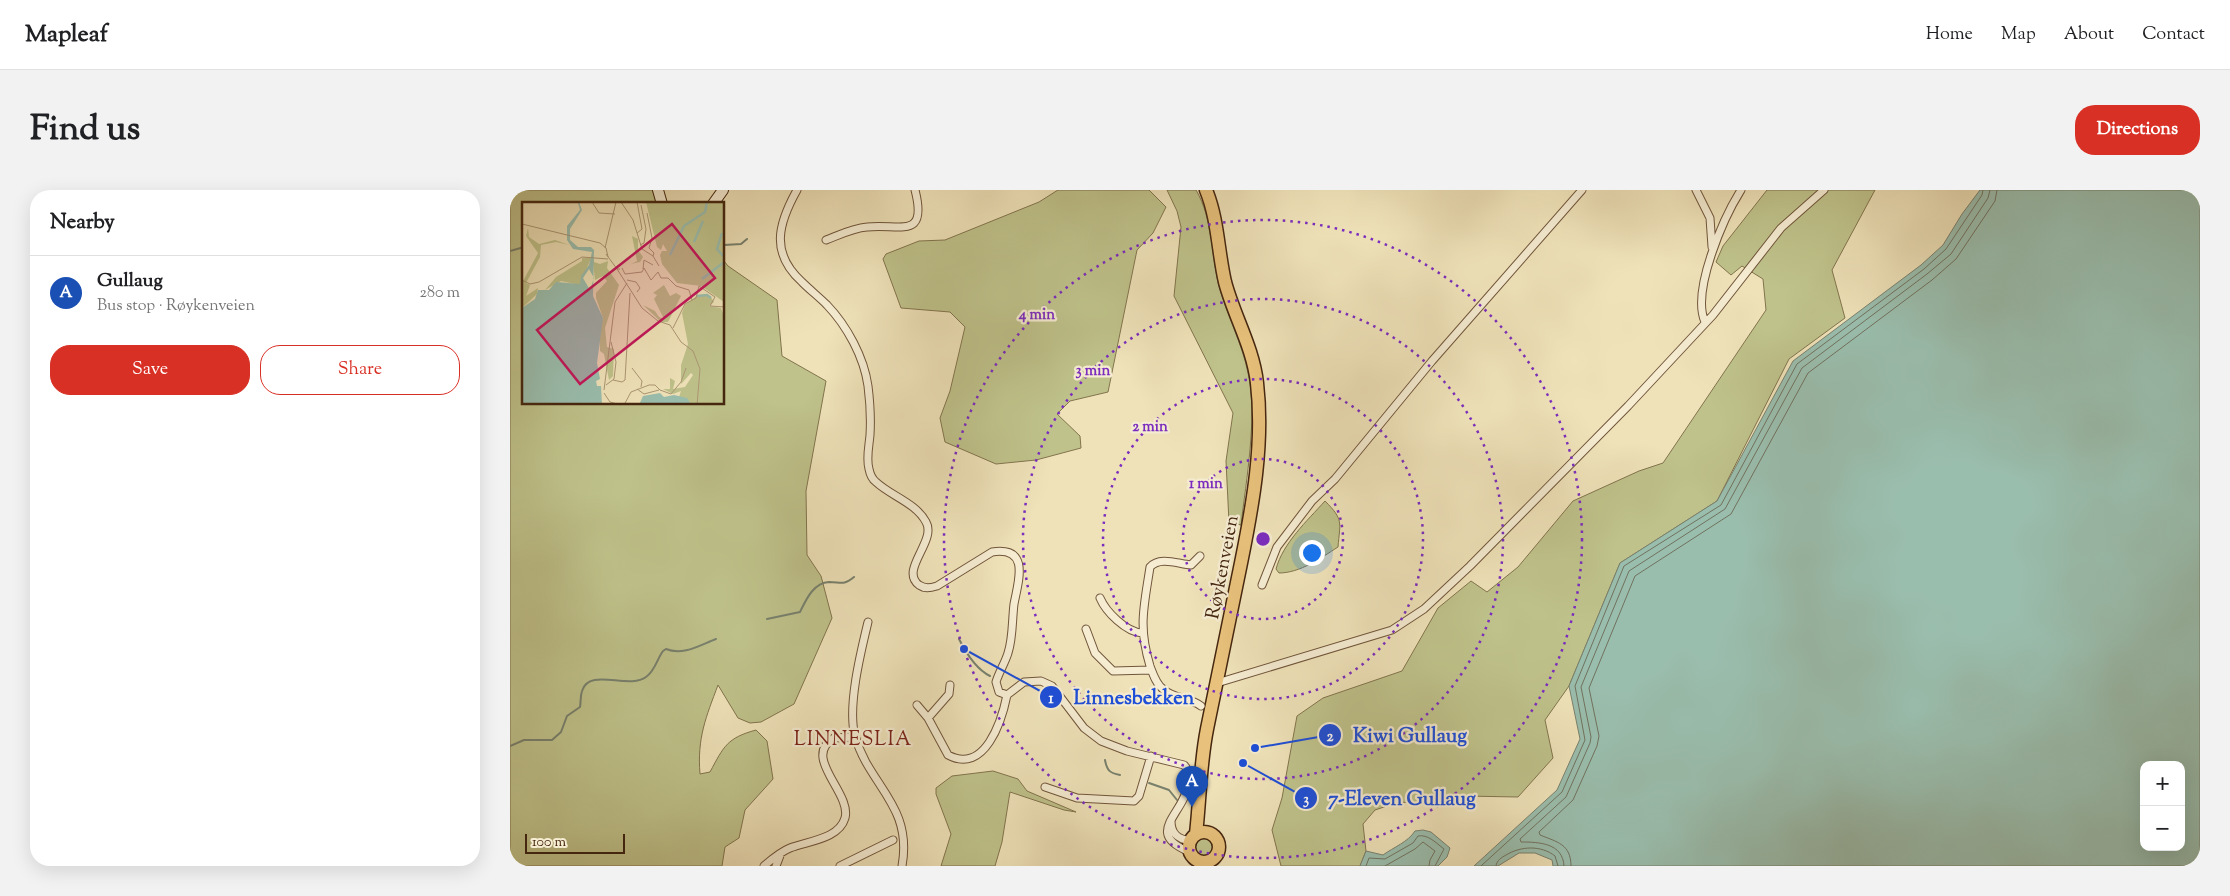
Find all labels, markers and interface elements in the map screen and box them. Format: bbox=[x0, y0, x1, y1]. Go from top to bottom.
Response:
text: Mapleaf bbox=[25, 18, 108, 52]
text: Home bbox=[1926, 22, 1973, 48]
text: Map bbox=[2001, 22, 2036, 48]
text: About bbox=[2064, 22, 2114, 48]
text: Contact bbox=[2142, 22, 2205, 48]
text: Find us bbox=[30, 105, 140, 156]
button: Directions bbox=[2075, 105, 2200, 155]
inset map bbox=[522, 202, 725, 405]
text: Nearby bbox=[50, 208, 115, 238]
text: Gullaug bbox=[97, 268, 163, 295]
text: A bbox=[60, 282, 73, 305]
text: 280 m bbox=[419, 282, 460, 305]
text: Bus stop · Røykenveien bbox=[97, 295, 255, 318]
text: 4 min bbox=[1018, 305, 1055, 326]
button: Save bbox=[50, 345, 250, 395]
button: Share bbox=[260, 345, 460, 395]
text: 3 min bbox=[1076, 361, 1111, 382]
text: 2 min bbox=[1132, 417, 1168, 438]
text: 1 min bbox=[1189, 474, 1223, 495]
street label: Røykenveien bbox=[1200, 513, 1247, 622]
centre of rings bbox=[1254, 530, 1272, 548]
your location bbox=[1299, 540, 1325, 566]
callout: Linnesbekken bbox=[1039, 680, 1205, 715]
text: Linnesbekken bbox=[1074, 685, 1195, 714]
text: 1 bbox=[1048, 689, 1054, 710]
callout: Kiwi Gullaug bbox=[1318, 718, 1477, 753]
text: Kiwi Gullaug bbox=[1353, 723, 1467, 752]
district label: LINNESLIA bbox=[794, 726, 912, 755]
text: 2 bbox=[1326, 727, 1334, 748]
map controls bbox=[2140, 761, 2185, 851]
button: + bbox=[2140, 761, 2185, 806]
pin: A bbox=[1176, 766, 1208, 807]
callout: 7-Eleven Gullaug bbox=[1294, 781, 1486, 816]
text: 7-Eleven Gullaug bbox=[1328, 786, 1476, 815]
text: 3 bbox=[1303, 790, 1309, 811]
button: − bbox=[2140, 806, 2185, 851]
scale bar bbox=[525, 831, 625, 854]
text: 100 m bbox=[532, 833, 566, 853]

